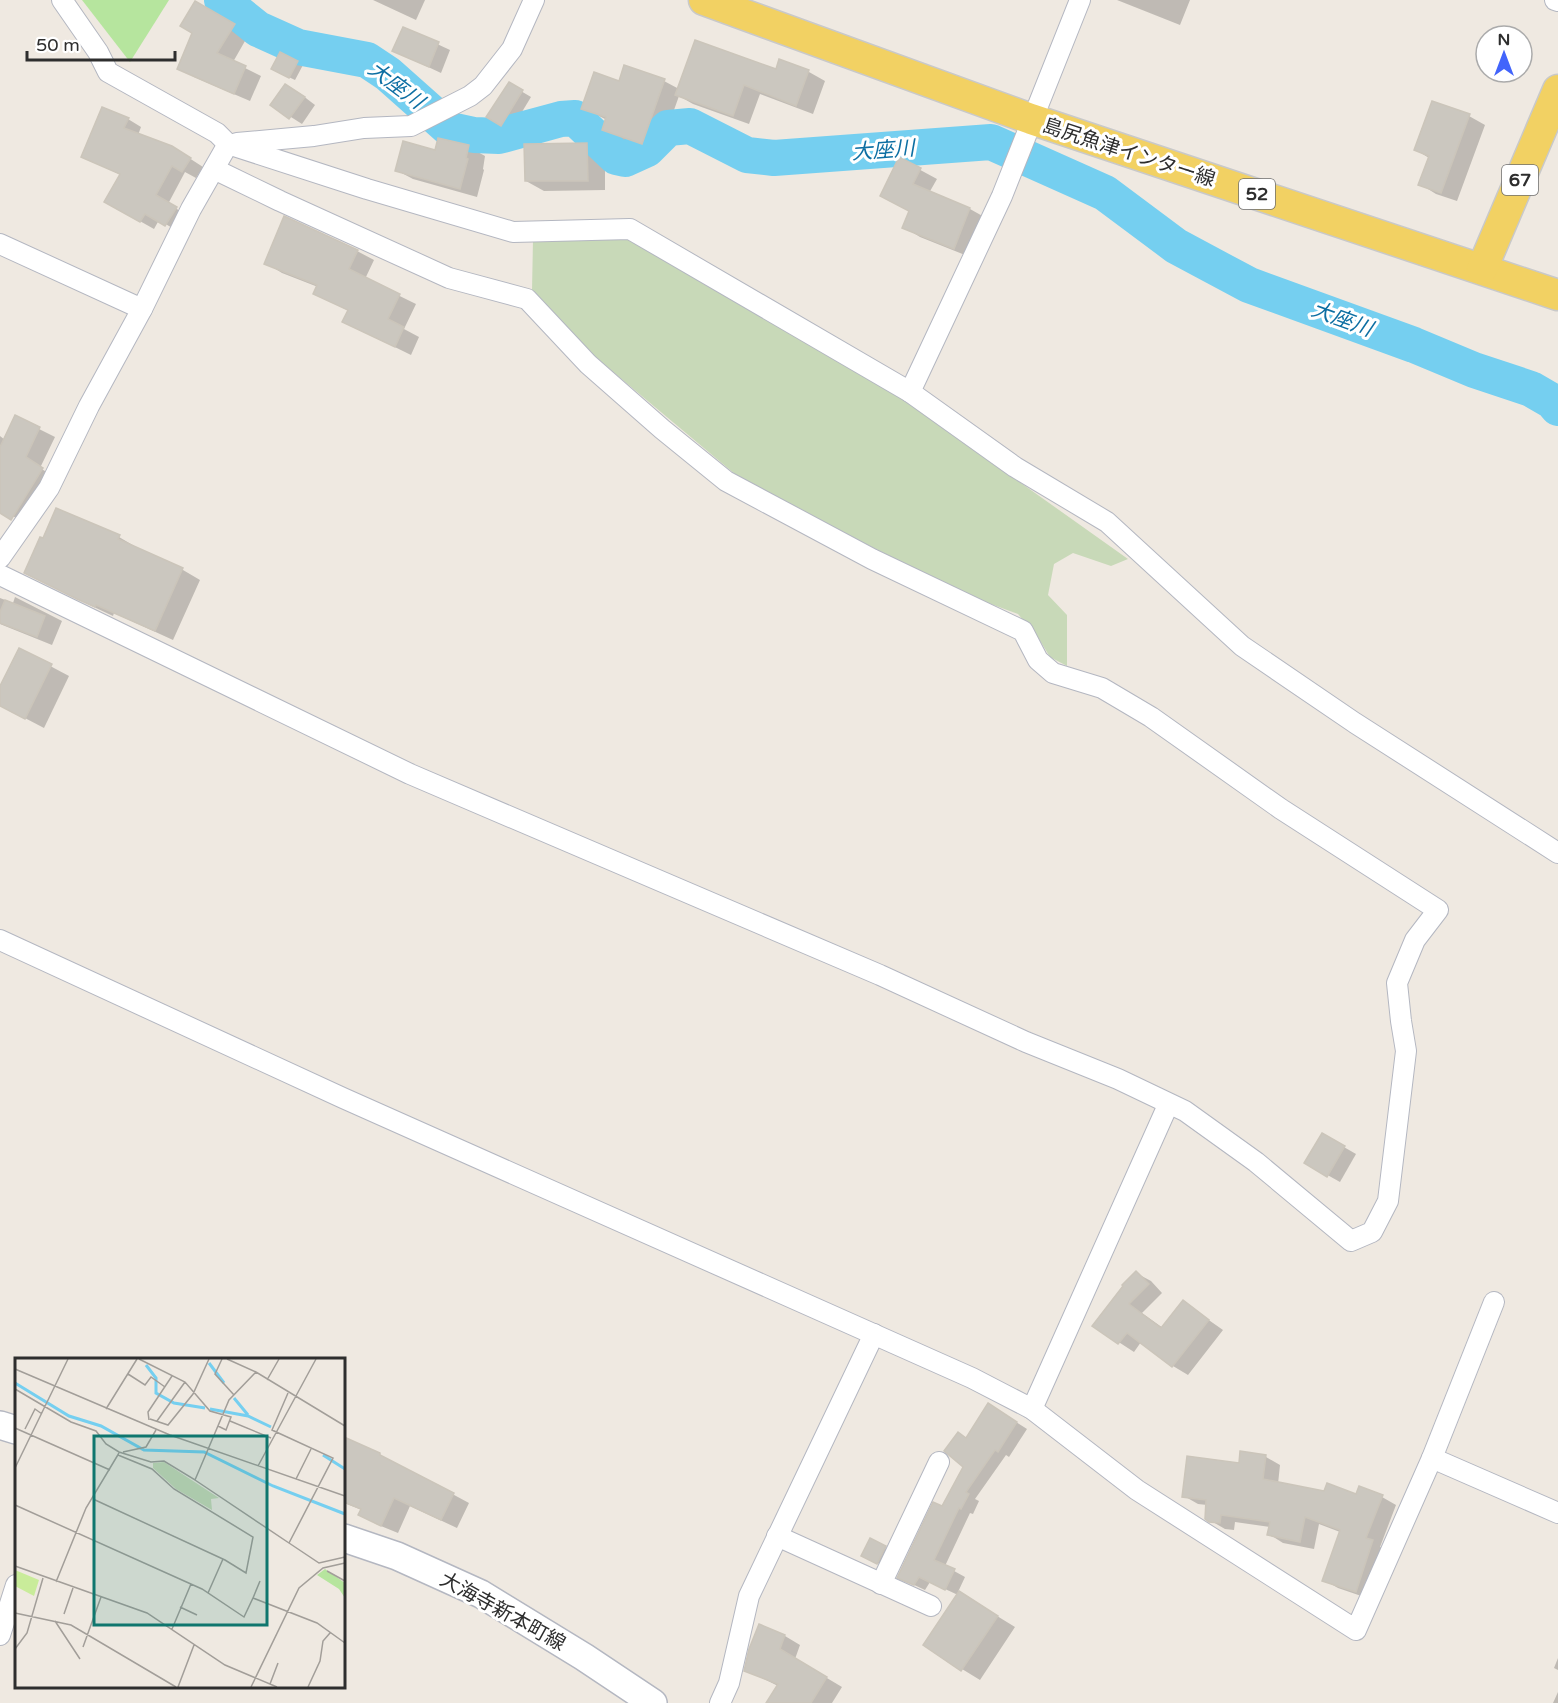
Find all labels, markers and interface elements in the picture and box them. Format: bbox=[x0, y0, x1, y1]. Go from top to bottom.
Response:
scale bar bbox=[27, 24, 176, 62]
north arrow bbox=[1474, 24, 1534, 84]
text: N bbox=[1498, 30, 1510, 50]
text: 50 m bbox=[36, 34, 80, 56]
water label: 大座川 bbox=[363, 56, 430, 116]
street label: 島尻魚津インター線 bbox=[1039, 114, 1218, 192]
water label: 大座川 bbox=[851, 136, 917, 165]
road number: 67 bbox=[1502, 165, 1538, 195]
road number: 52 bbox=[1239, 179, 1275, 209]
water label: 大座川 bbox=[1308, 297, 1378, 343]
inset map bbox=[15, 1358, 345, 1688]
street label: 大海寺新本町線 bbox=[435, 1567, 570, 1656]

